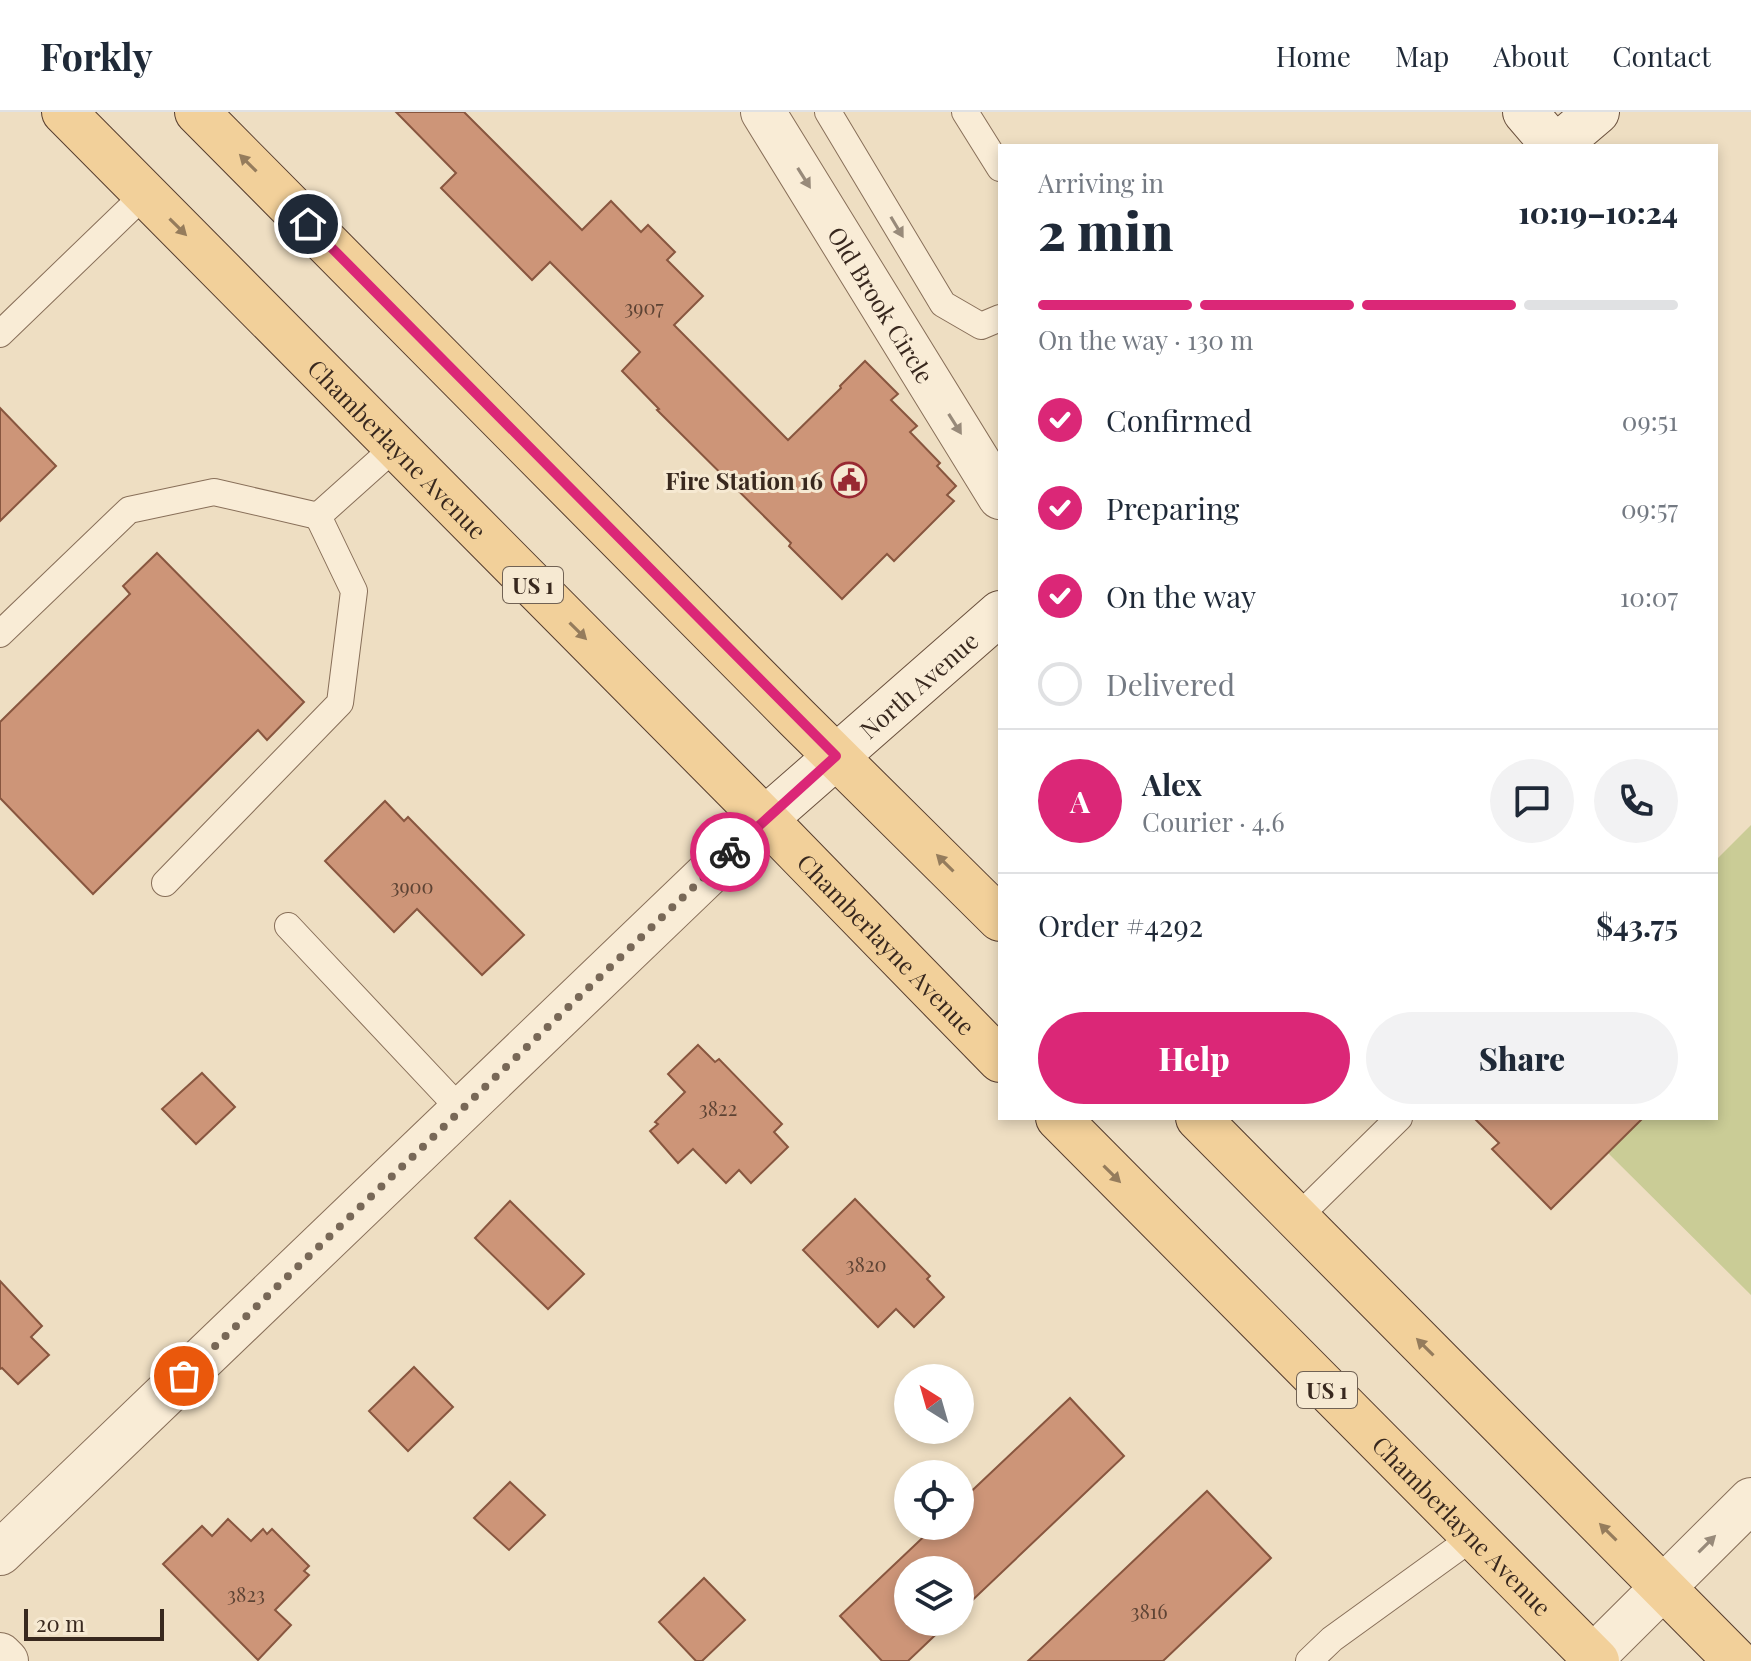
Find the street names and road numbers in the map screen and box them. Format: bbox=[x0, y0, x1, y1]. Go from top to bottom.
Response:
street label: Old Brook Circle bbox=[821, 220, 942, 389]
street label: Chamberlayne Avenue bbox=[301, 352, 494, 546]
road number: US 1 bbox=[503, 567, 563, 603]
street label: North Avenue bbox=[852, 624, 984, 745]
street label: Chamberlayne Avenue bbox=[791, 846, 982, 1041]
road number: US 1 bbox=[1297, 1372, 1357, 1408]
street label: Chamberlayne Avenue bbox=[1366, 1428, 1559, 1622]

